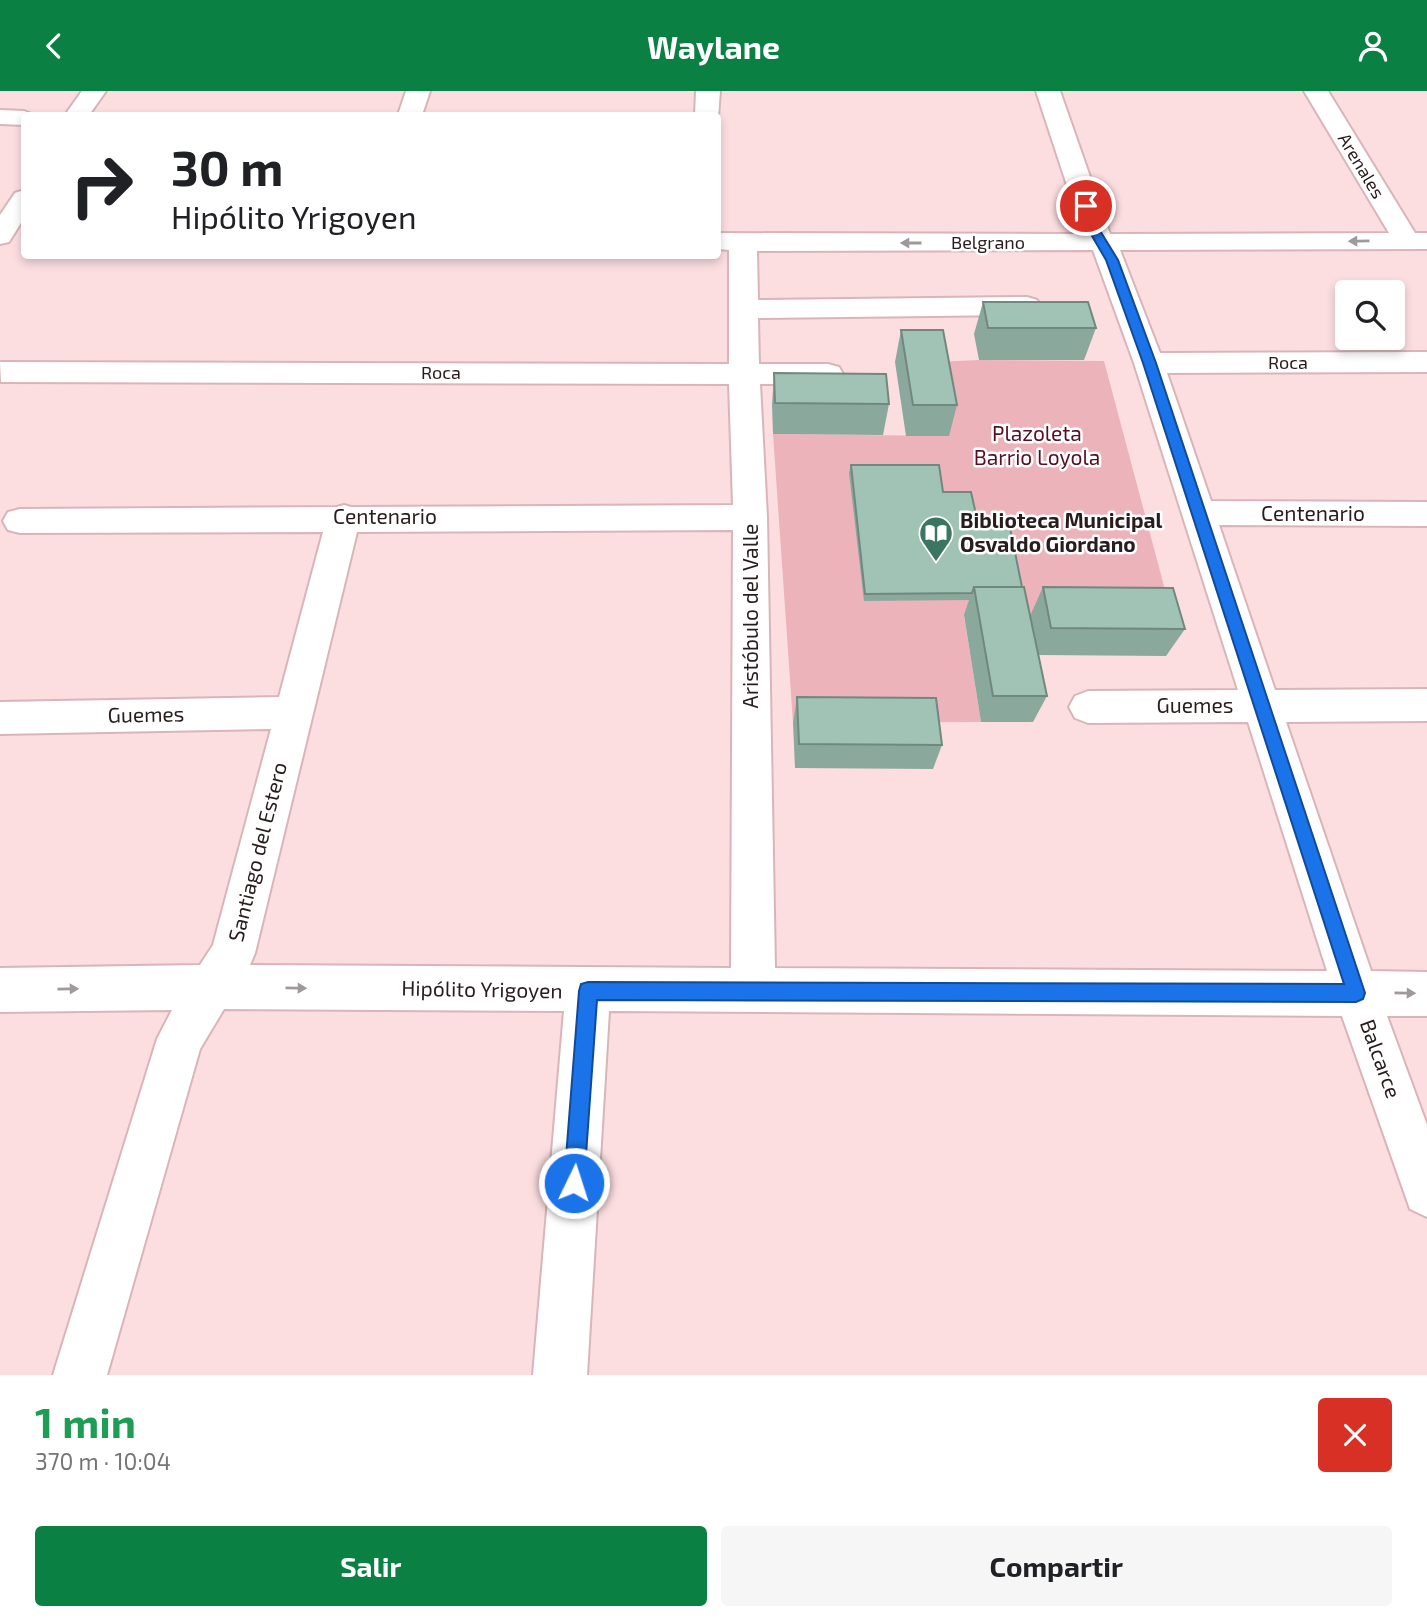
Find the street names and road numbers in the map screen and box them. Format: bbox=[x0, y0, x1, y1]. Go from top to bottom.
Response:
street label: Arenales bbox=[1334, 129, 1390, 202]
street label: Belgrano bbox=[951, 231, 1025, 253]
street label: Roca bbox=[1268, 351, 1308, 373]
street label: Roca bbox=[421, 361, 461, 383]
street label: Centenario bbox=[1261, 500, 1365, 525]
street label: Centenario bbox=[333, 503, 437, 528]
street label: Aristóbulo del Valle bbox=[737, 524, 762, 708]
street label: Guemes bbox=[1157, 692, 1233, 717]
street label: Guemes bbox=[107, 700, 185, 727]
street label: Santiago del Estero bbox=[222, 759, 291, 944]
street label: Hipólito Yrigoyen bbox=[401, 975, 563, 1002]
street label: Balcarce bbox=[1356, 1016, 1407, 1101]

